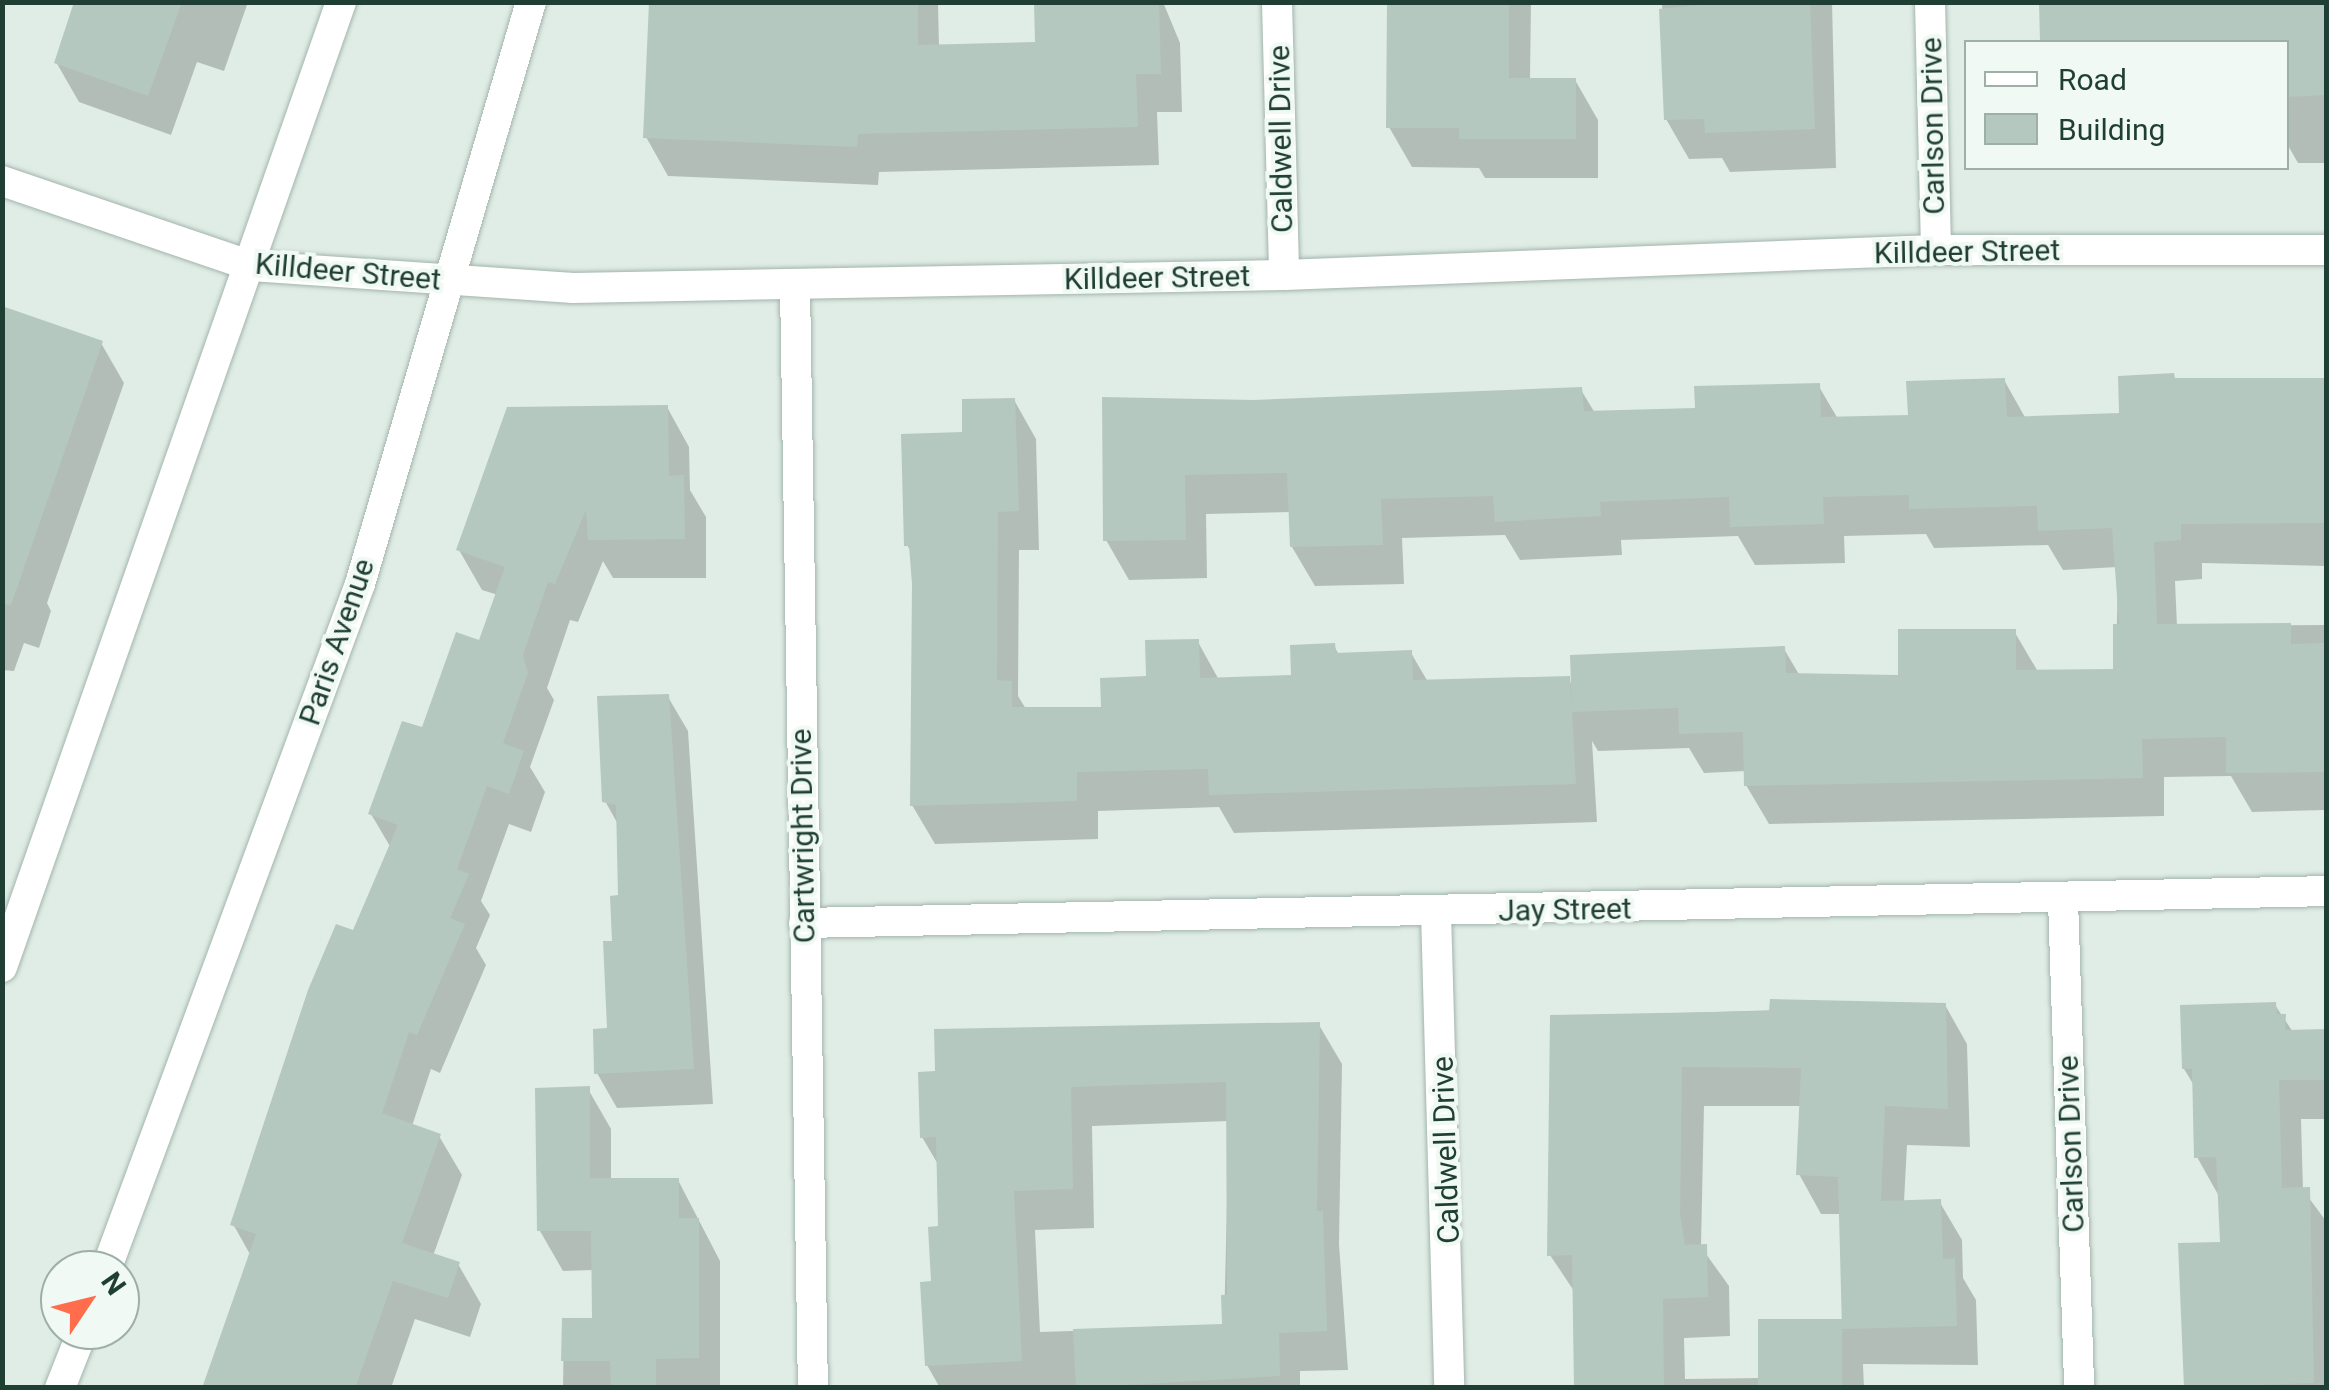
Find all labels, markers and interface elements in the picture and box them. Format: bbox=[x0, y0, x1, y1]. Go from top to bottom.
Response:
street label: Carlson Drive bbox=[1913, 37, 1953, 215]
legend bbox=[1964, 40, 2289, 170]
street label: Caldwell Drive bbox=[1261, 45, 1301, 233]
text: Road bbox=[2058, 62, 2127, 97]
text: Building bbox=[2058, 112, 2165, 147]
street label: Killdeer Street bbox=[1874, 232, 2060, 272]
street label: Killdeer Street bbox=[254, 246, 442, 298]
street label: Killdeer Street bbox=[1064, 258, 1250, 298]
street label: Paris Avenue bbox=[292, 554, 382, 730]
street label: Cartwright Drive bbox=[783, 728, 823, 944]
street label: Jay Street bbox=[1498, 891, 1632, 929]
street label: Caldwell Drive bbox=[1425, 1055, 1467, 1245]
street label: Carlson Drive bbox=[2050, 1055, 2092, 1233]
north arrow bbox=[40, 1250, 140, 1350]
text: N bbox=[94, 1266, 133, 1301]

